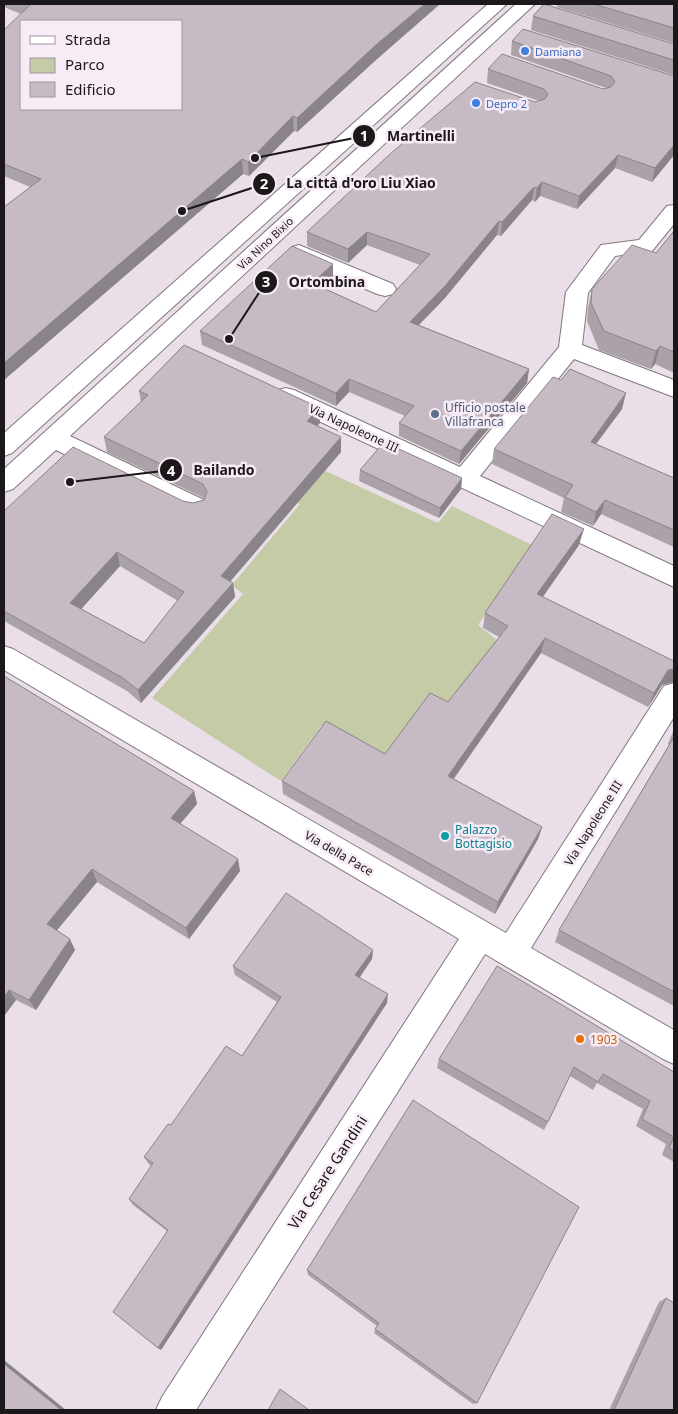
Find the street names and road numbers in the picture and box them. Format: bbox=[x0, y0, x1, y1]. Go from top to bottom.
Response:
street label: Via Nino Bixio bbox=[234, 213, 296, 273]
street label: Via Napoleone III bbox=[306, 400, 402, 456]
street label: Via Napoleone III bbox=[560, 777, 626, 869]
street label: Via della Pace bbox=[301, 826, 377, 880]
street label: Via Cesare Gandini bbox=[283, 1111, 371, 1233]

